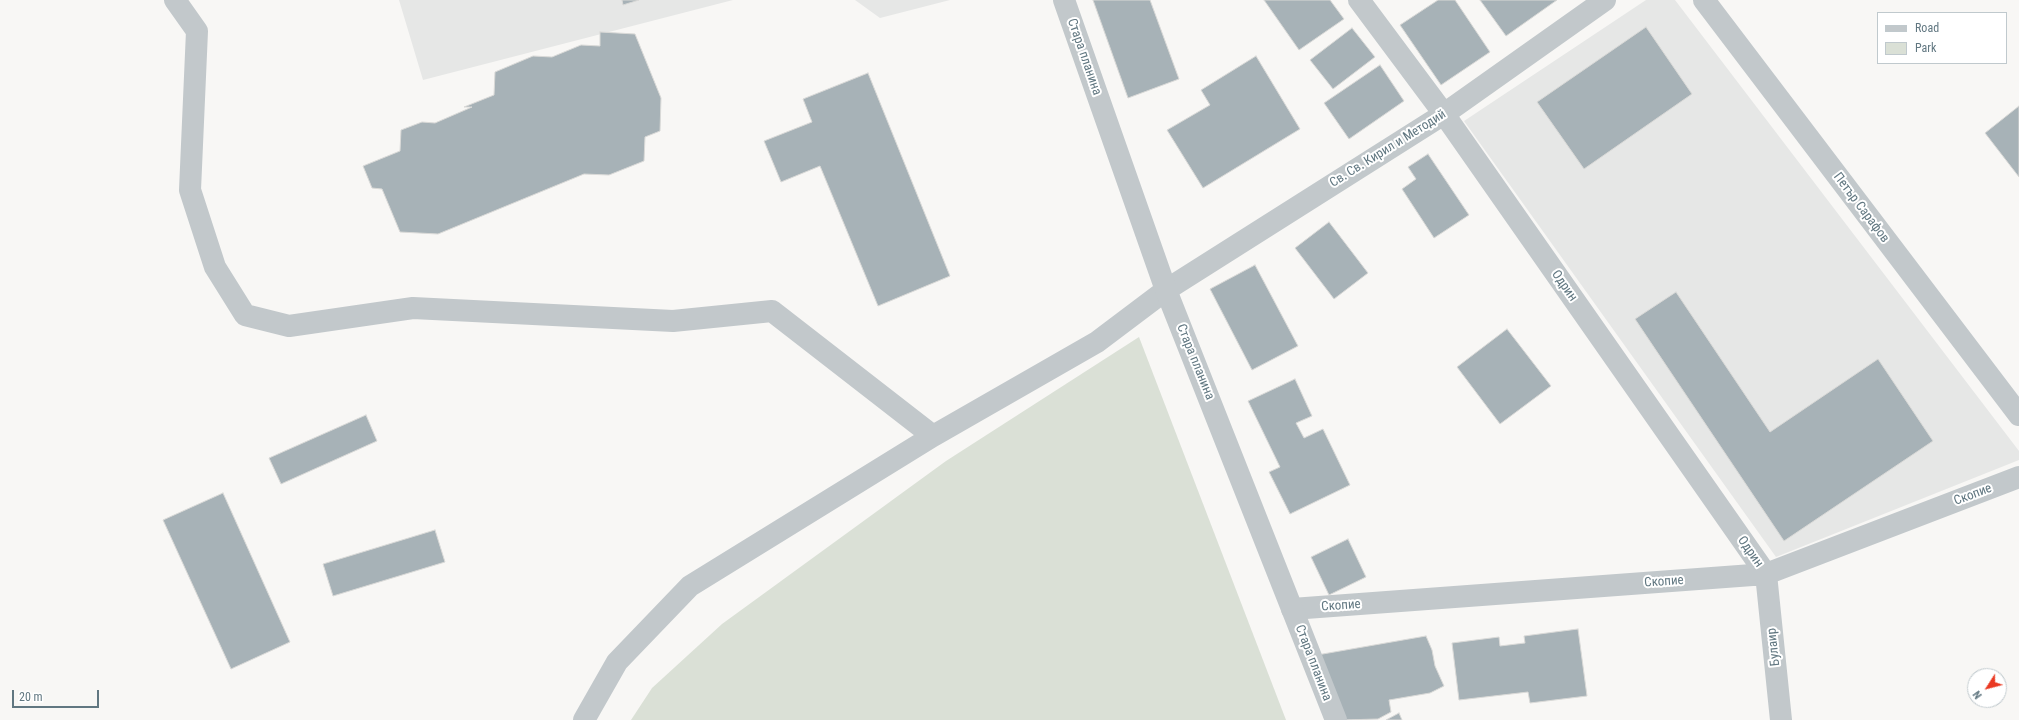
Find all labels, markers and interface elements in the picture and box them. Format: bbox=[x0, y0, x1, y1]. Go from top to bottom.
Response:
legend bbox=[1877, 12, 2007, 64]
street label: Стара планина bbox=[1064, 17, 1104, 97]
text: Road bbox=[1915, 21, 1939, 35]
text: Park bbox=[1915, 41, 1936, 55]
street label: Св. Св. Кирил и Методий bbox=[1327, 107, 1449, 191]
street label: Петър Сарафов bbox=[1830, 170, 1892, 246]
street label: Одрин bbox=[1548, 267, 1580, 305]
street label: Стара планина bbox=[1173, 322, 1217, 402]
street label: Скопие bbox=[1952, 481, 1994, 509]
street label: Одрин bbox=[1734, 533, 1766, 571]
street label: Скопие bbox=[1644, 573, 1684, 591]
street label: Скопие bbox=[1321, 597, 1361, 615]
street label: Стара планина bbox=[1291, 623, 1335, 703]
street label: Булаир bbox=[1764, 627, 1784, 667]
north arrow bbox=[1967, 668, 2007, 708]
scale bar bbox=[14, 682, 101, 708]
text: N bbox=[1970, 688, 1985, 701]
text: 20 m bbox=[19, 690, 43, 704]

